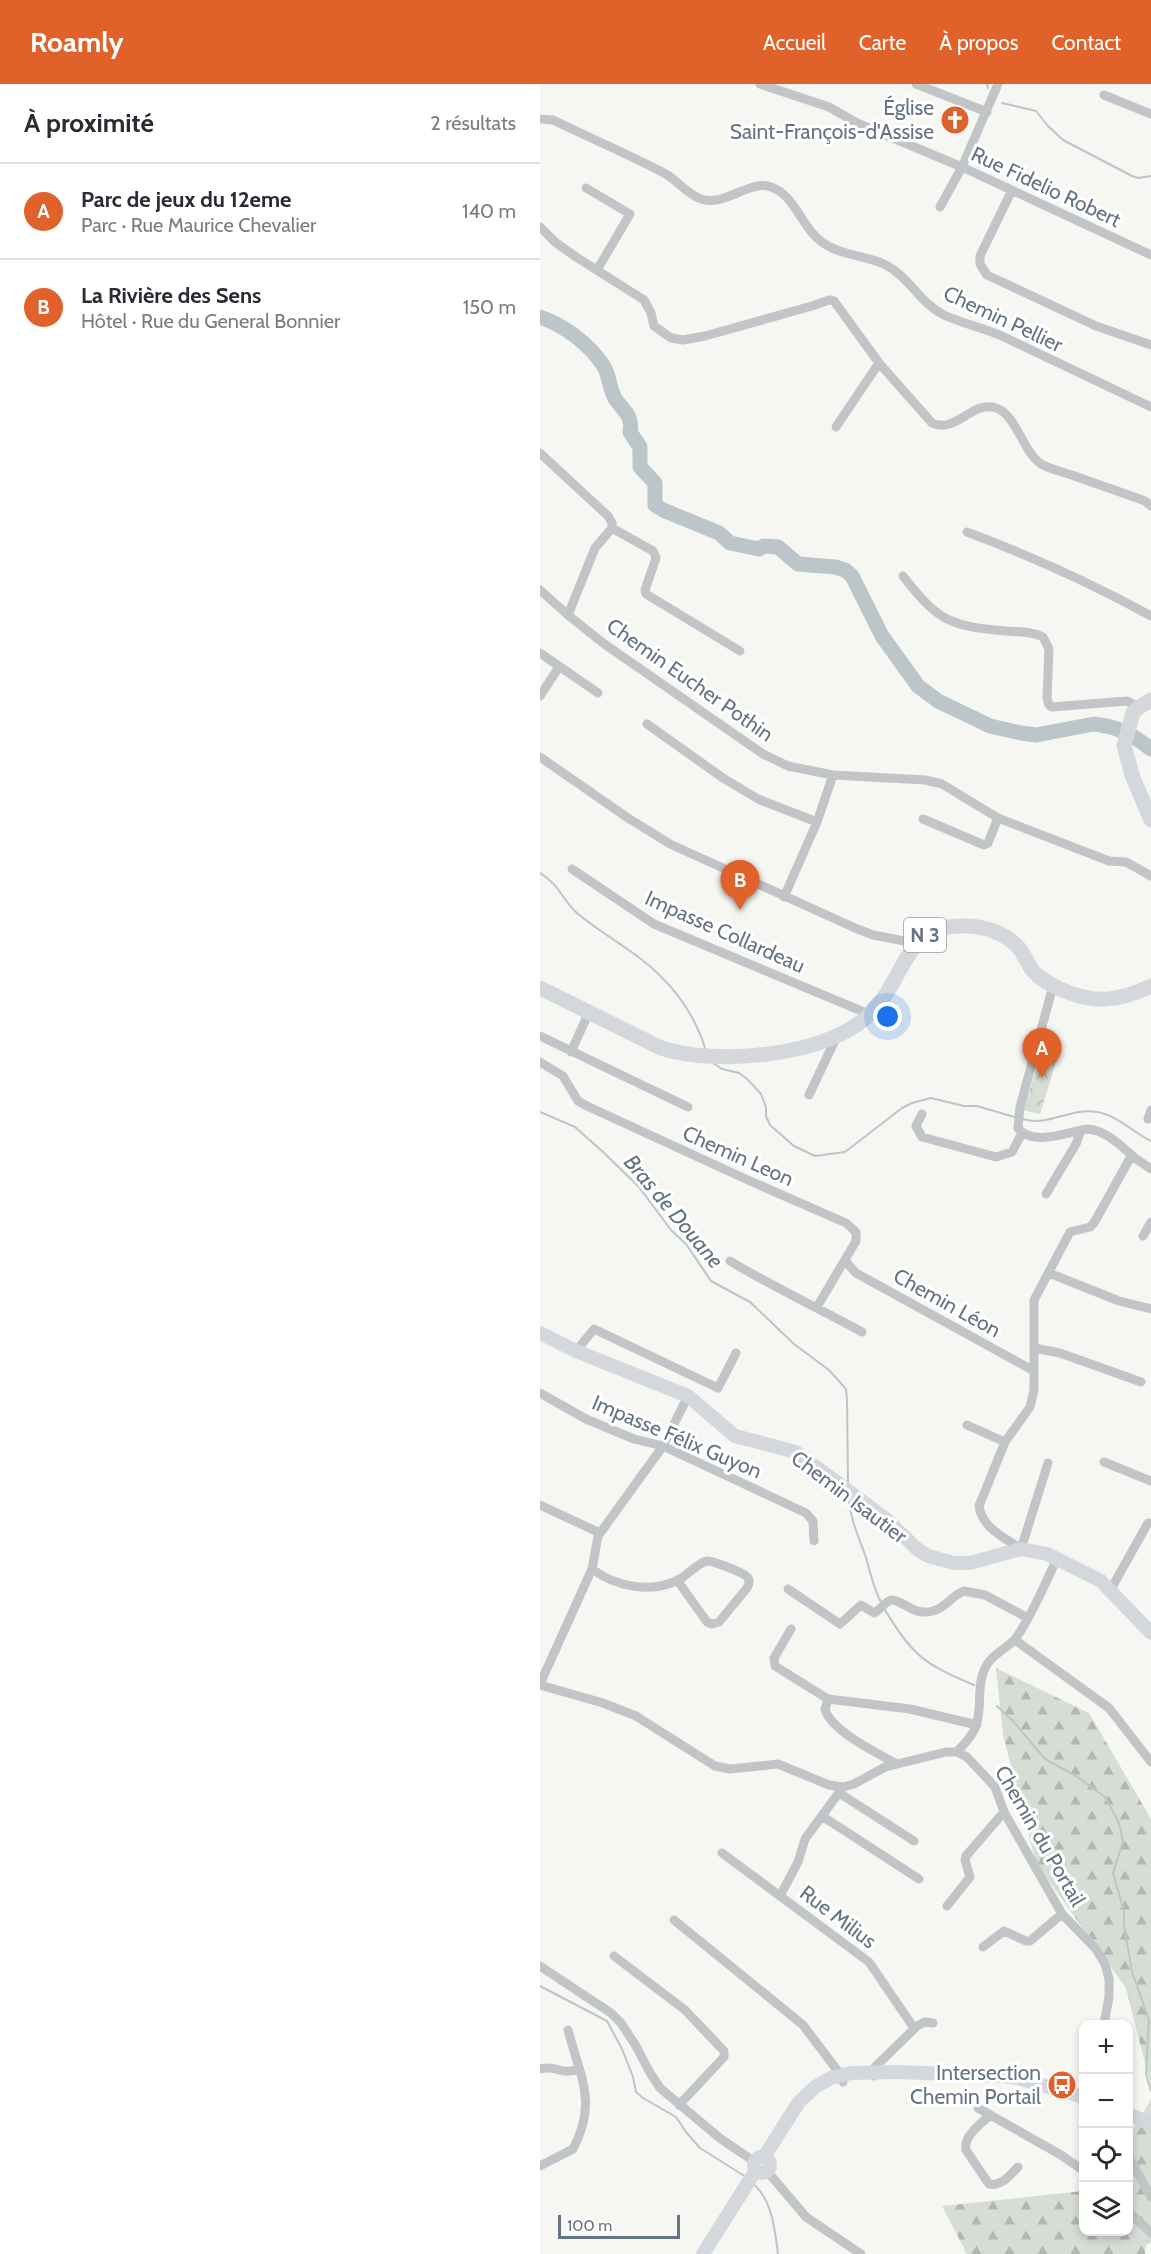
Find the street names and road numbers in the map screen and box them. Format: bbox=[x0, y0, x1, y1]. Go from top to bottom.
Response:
street label: Rue Fidelio Robert bbox=[967, 141, 1125, 232]
street label: Chemin Pellier bbox=[940, 280, 1067, 357]
street label: Chemin Eucher Pothin bbox=[602, 613, 778, 746]
street label: Impasse Collardeau bbox=[641, 885, 809, 978]
road number: N 3 bbox=[904, 918, 946, 952]
street label: Chemin Leon bbox=[679, 1120, 798, 1191]
street label: Chemin Léon bbox=[889, 1263, 1005, 1342]
street label: Impasse Félix Guyon bbox=[589, 1390, 766, 1484]
street label: Chemin Isautier bbox=[787, 1445, 912, 1548]
street label: Chemin du Portail bbox=[990, 1761, 1091, 1911]
street label: Rue Milius bbox=[795, 1880, 882, 1954]

